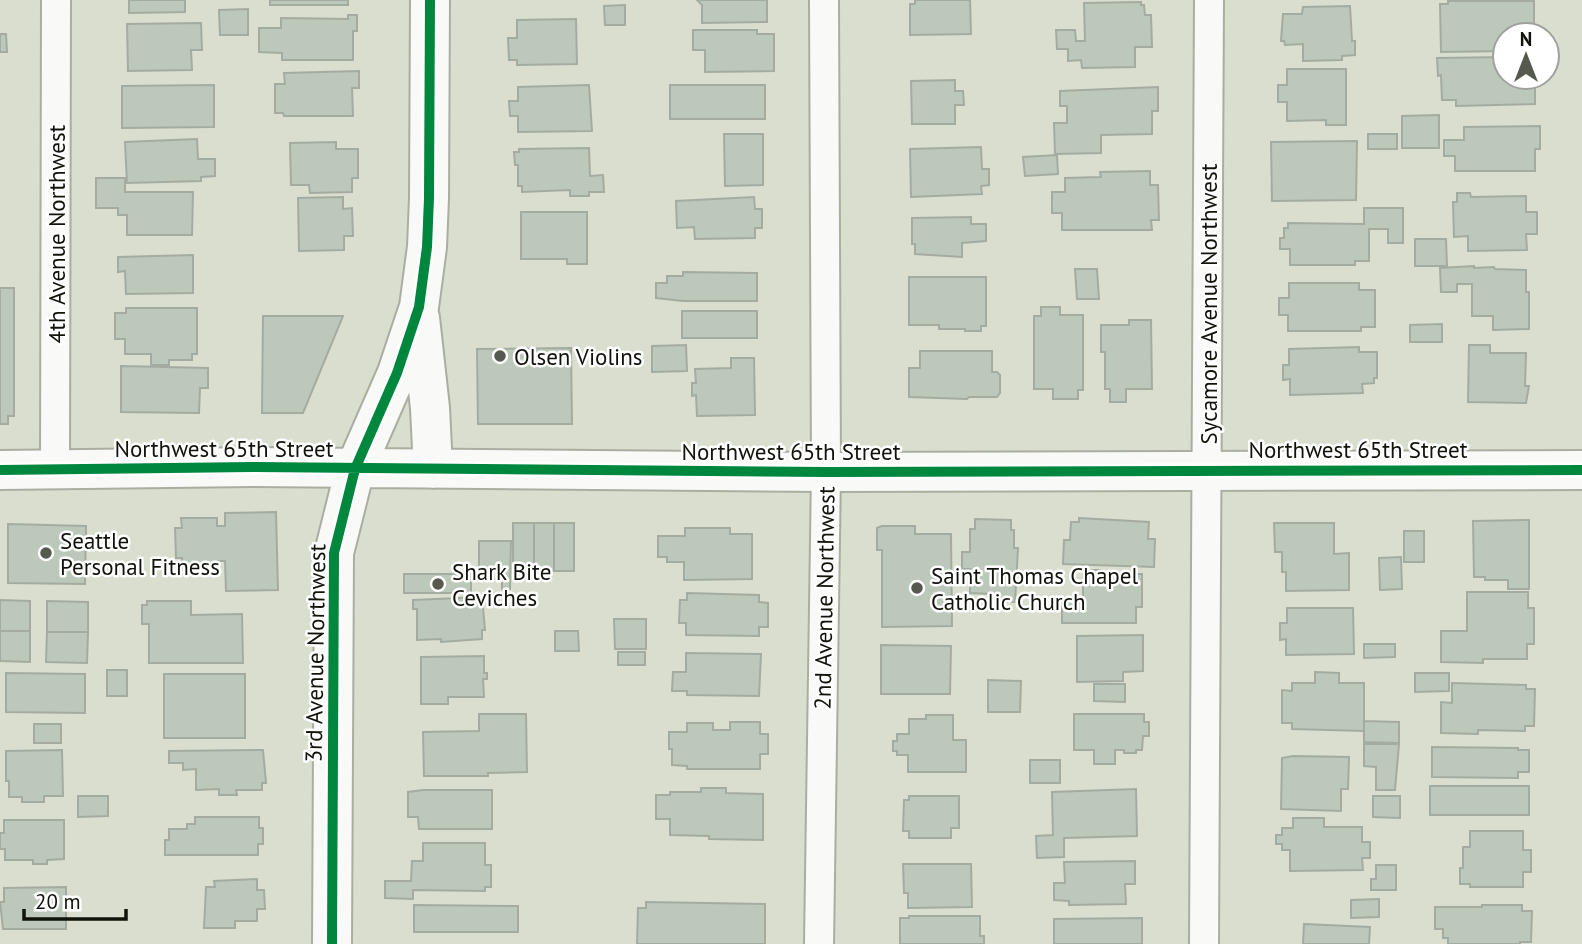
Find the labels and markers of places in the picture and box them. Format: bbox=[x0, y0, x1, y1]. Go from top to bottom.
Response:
place label: Olsen Violins bbox=[514, 342, 643, 371]
marker: Olsen Violins bbox=[492, 348, 508, 364]
place label: Seattle Personal Fitness bbox=[60, 526, 220, 581]
marker: Seattle Personal Fitness bbox=[38, 545, 54, 561]
place label: Shark Bite Ceviches bbox=[452, 557, 551, 612]
place label: Saint Thomas Chapel Catholic Church bbox=[931, 561, 1138, 616]
marker: Shark Bite Ceviches bbox=[430, 576, 446, 592]
marker: Saint Thomas Chapel Catholic Church bbox=[909, 580, 925, 596]

